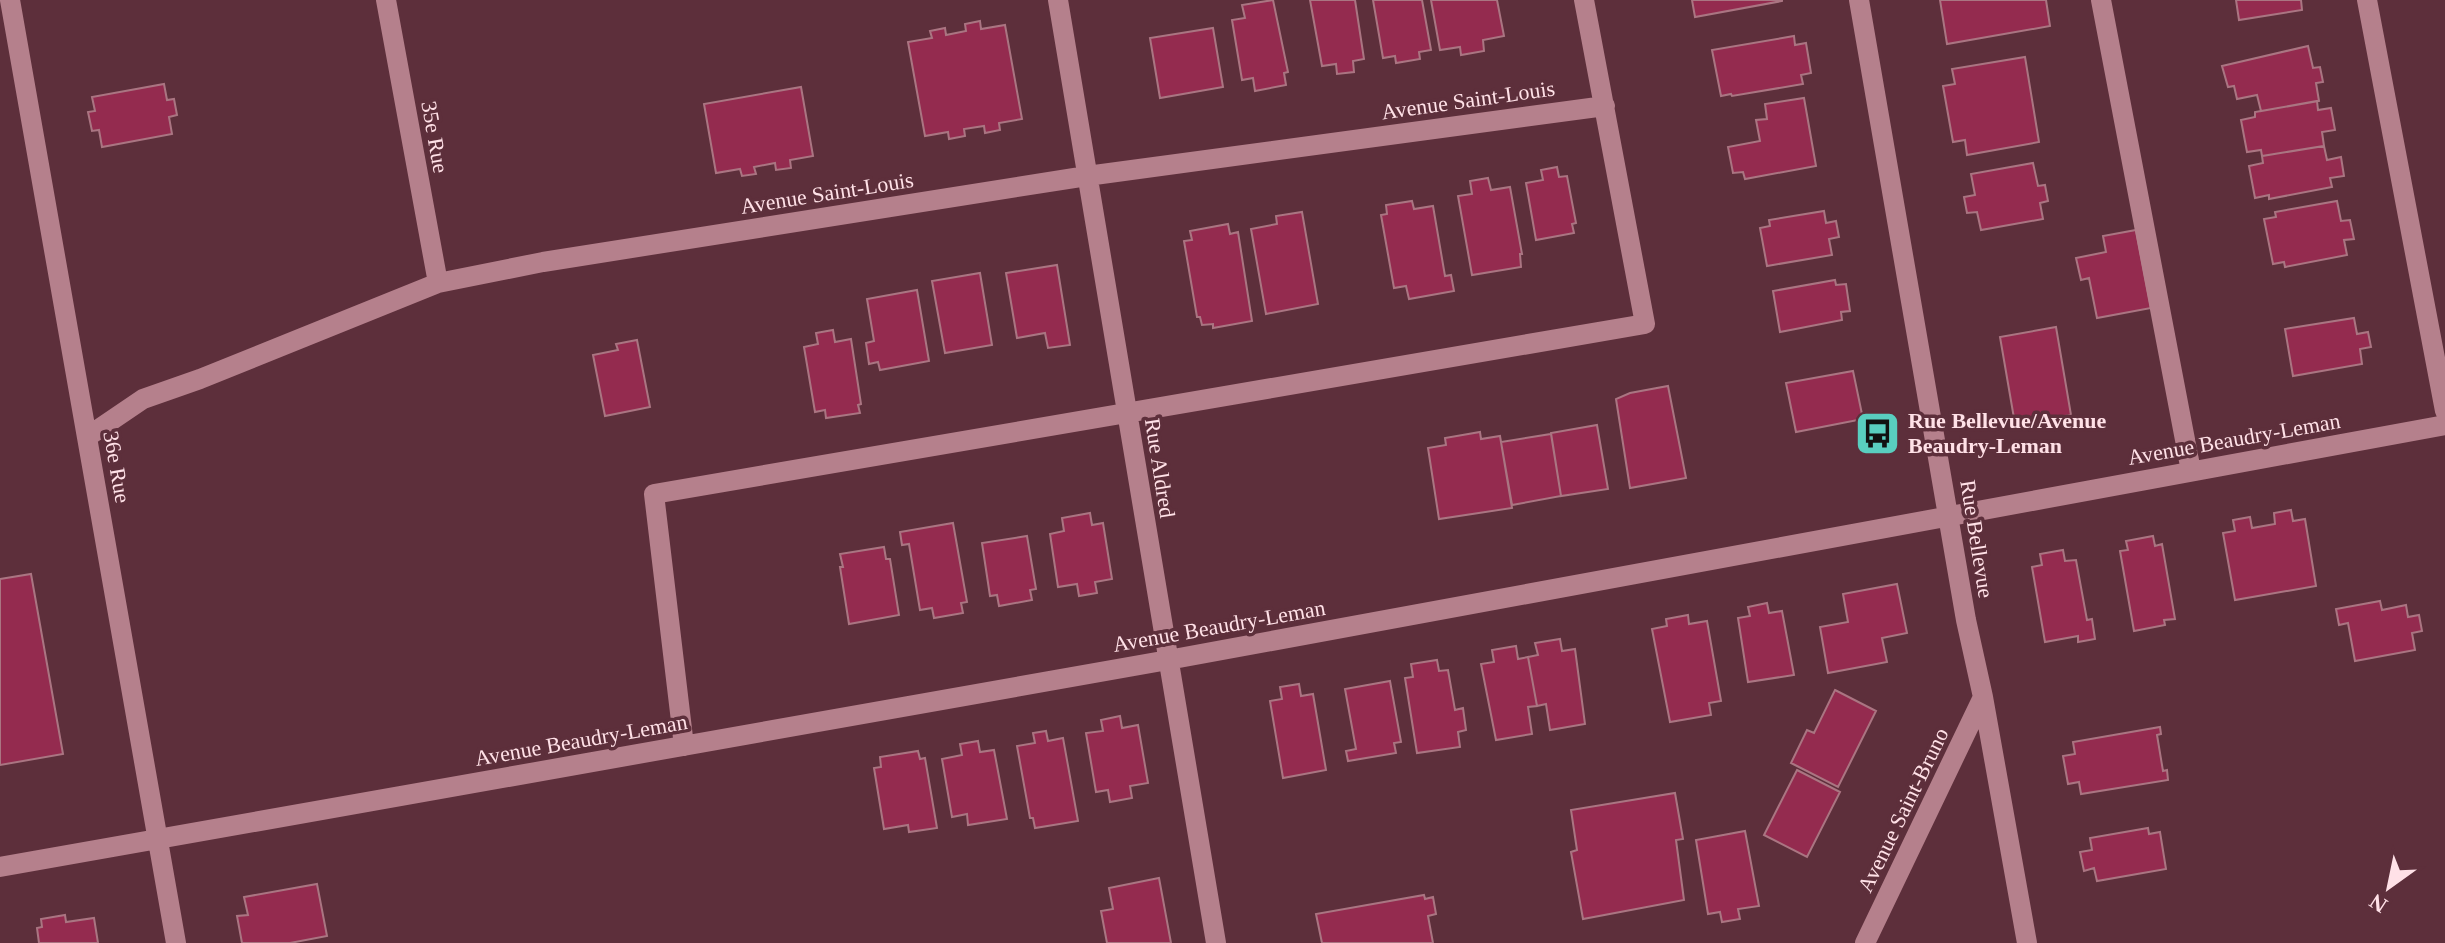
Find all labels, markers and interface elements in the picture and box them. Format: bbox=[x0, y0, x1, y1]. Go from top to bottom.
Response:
street label: Avenue Saint-Louis bbox=[1380, 75, 1556, 125]
street label: 35e Rue bbox=[416, 99, 454, 175]
street label: Avenue Saint-Louis bbox=[739, 167, 915, 219]
place label: Rue Bellevue/Avenue Beaudry-Leman bbox=[1908, 408, 2106, 458]
street label: Avenue Beaudry-Leman bbox=[2126, 408, 2342, 470]
bus stop icon: Rue Bellevue/Avenue Beaudry-Leman bbox=[1853, 409, 1901, 457]
street label: Rue Aldred bbox=[1140, 416, 1180, 520]
street label: 36e Rue bbox=[98, 429, 136, 505]
street label: Rue Bellevue bbox=[1955, 478, 1999, 600]
street label: Avenue Beaudry-Leman bbox=[1111, 595, 1327, 657]
street label: Avenue Beaudry-Leman bbox=[473, 709, 689, 771]
street label: Avenue Saint-Bruno bbox=[1852, 724, 1954, 896]
north arrow bbox=[2349, 847, 2429, 927]
text: N bbox=[2365, 888, 2392, 918]

